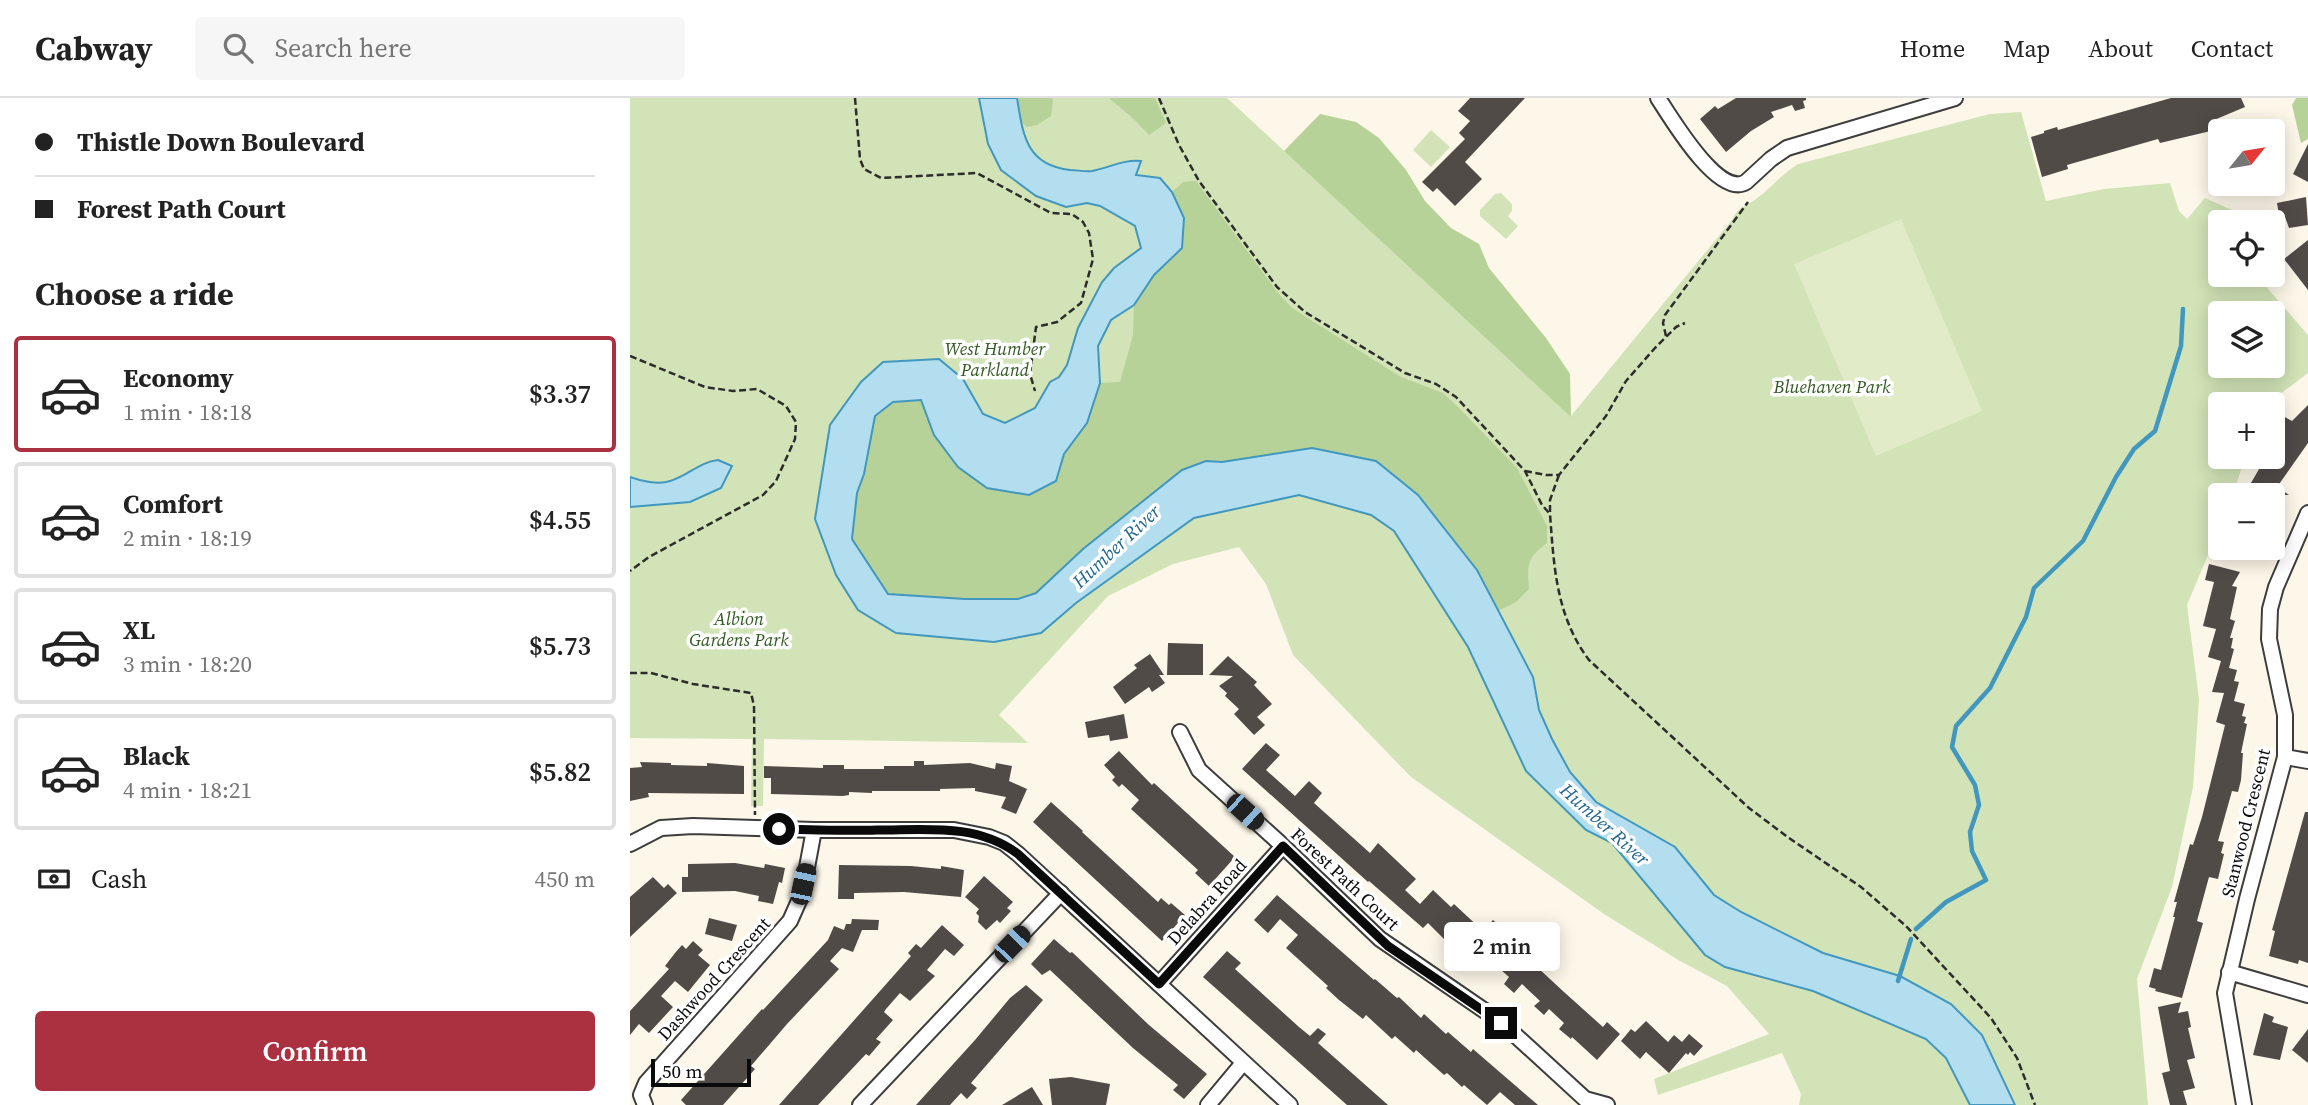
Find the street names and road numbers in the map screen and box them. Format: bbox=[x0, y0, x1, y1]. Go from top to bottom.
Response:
street label: Stanwood Crescent bbox=[2215, 746, 2276, 900]
street label: Forest Path Court bbox=[1286, 822, 1405, 936]
street label: Delabra Road bbox=[1161, 853, 1252, 950]
street label: Dashwood Crescent bbox=[652, 912, 776, 1046]

